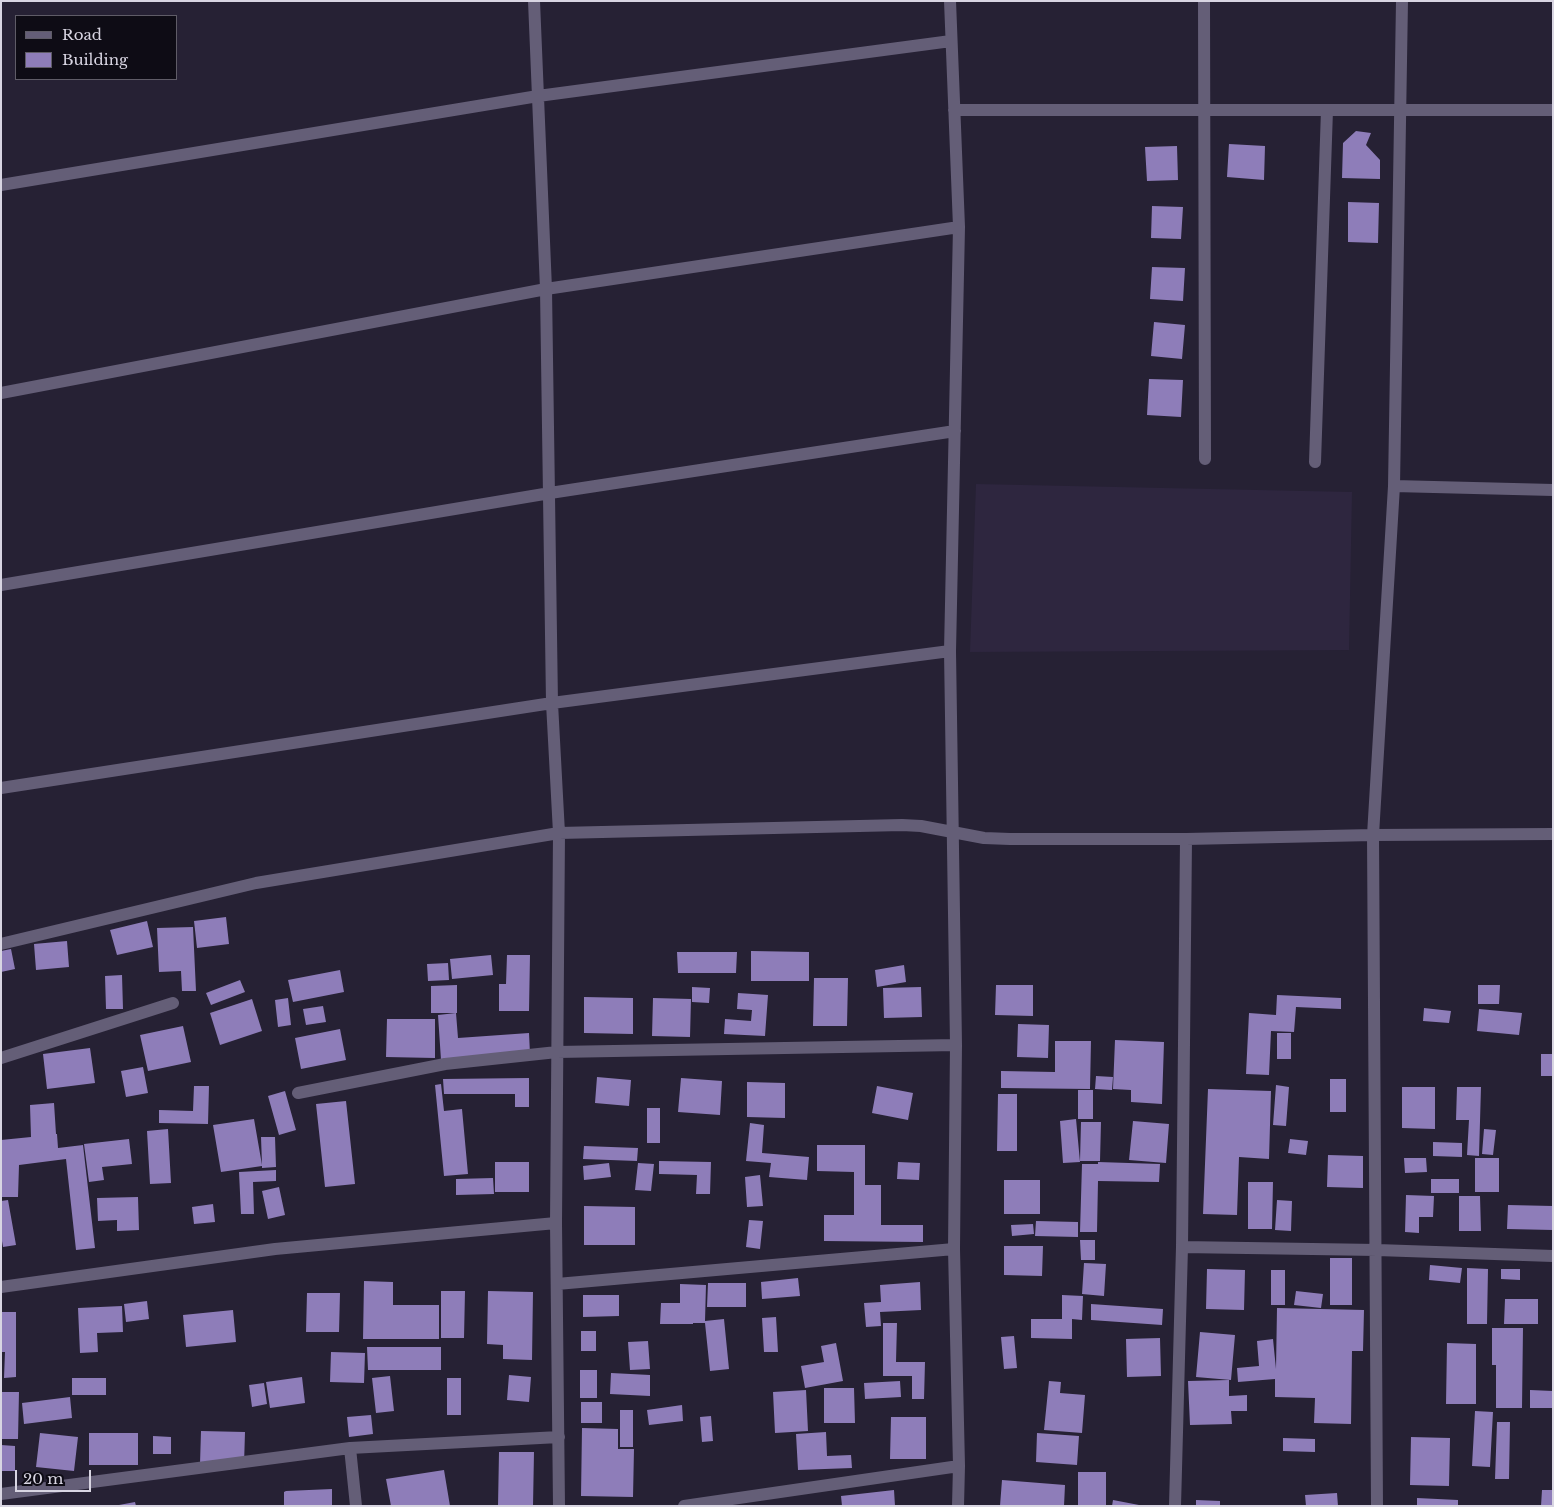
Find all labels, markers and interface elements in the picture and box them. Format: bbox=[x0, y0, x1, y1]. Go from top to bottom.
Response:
legend bbox=[15, 15, 178, 80]
text: Road bbox=[62, 25, 102, 44]
text: Building bbox=[62, 50, 128, 69]
scale bar bbox=[18, 1460, 94, 1492]
text: 20 m bbox=[23, 1469, 63, 1488]

